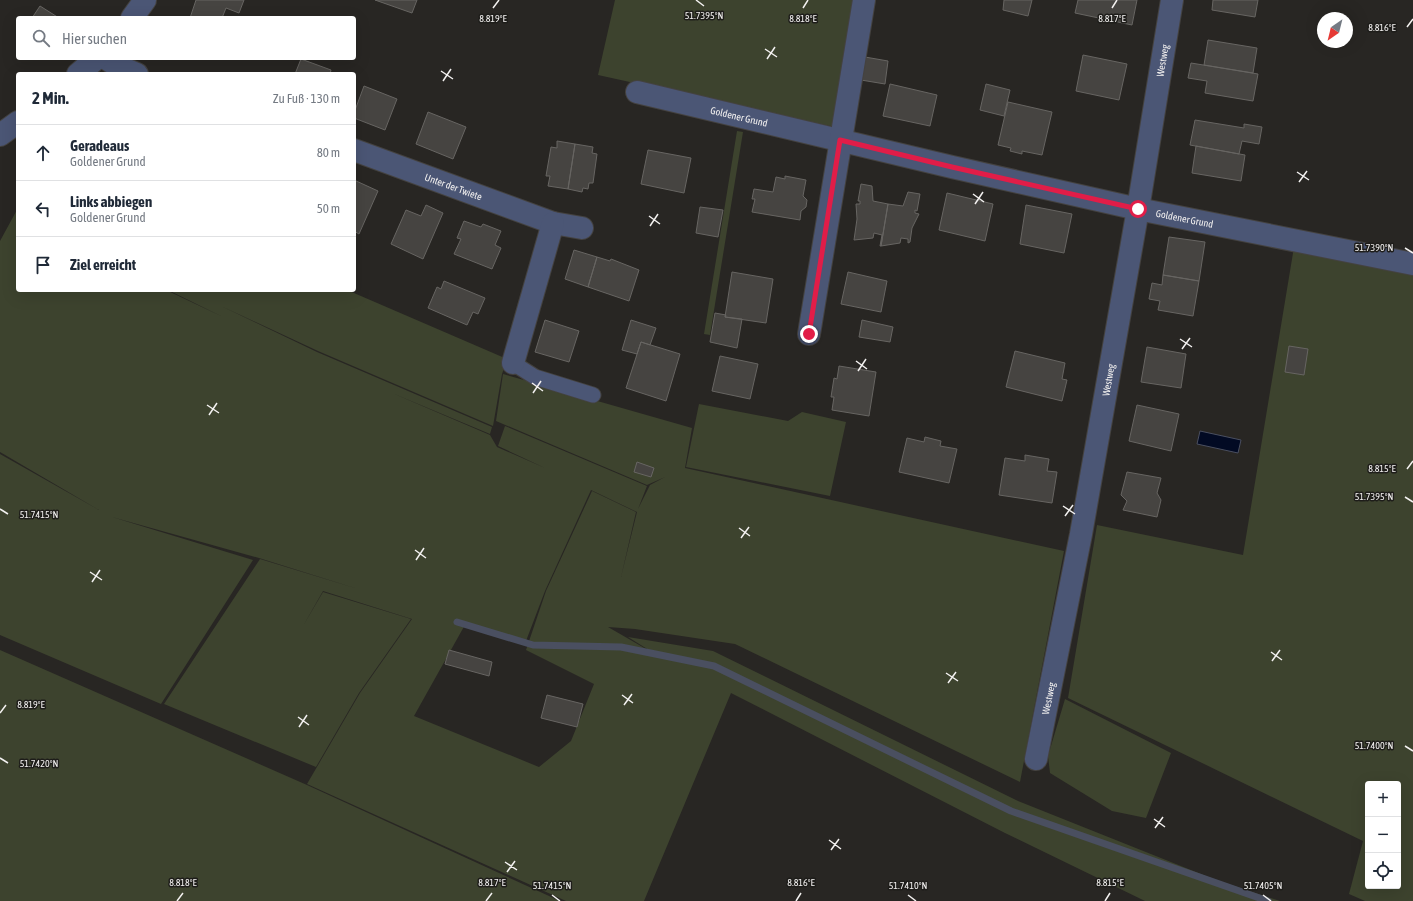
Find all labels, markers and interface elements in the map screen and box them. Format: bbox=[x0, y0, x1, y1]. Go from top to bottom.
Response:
text: 51.7395°N bbox=[685, 10, 723, 21]
north arrow bbox=[1317, 12, 1353, 48]
text: 8.819°E bbox=[479, 13, 508, 24]
text: 8.818°E bbox=[789, 13, 818, 24]
text: 8.817°E bbox=[1098, 13, 1127, 24]
search box bbox=[16, 16, 356, 60]
text: 8.816°E bbox=[1368, 22, 1397, 33]
icon: search bbox=[30, 27, 52, 49]
text: Hier suchen bbox=[62, 30, 127, 47]
street label: Westweg bbox=[1155, 43, 1171, 77]
text: 2 Min. bbox=[32, 88, 69, 108]
text: Zu Fuß · 130 m bbox=[273, 91, 340, 106]
street label: Goldener Grund bbox=[709, 105, 769, 129]
text: Geradeaus bbox=[70, 137, 129, 154]
icon: ahead bbox=[32, 142, 54, 164]
text: 80 m bbox=[317, 145, 340, 160]
text: Goldener Grund bbox=[70, 154, 146, 169]
street label: Unter der Twiete bbox=[423, 171, 484, 203]
text: Links abbiegen bbox=[70, 193, 152, 210]
icon: left bbox=[32, 198, 54, 220]
route start bbox=[1129, 200, 1147, 218]
text: 50 m bbox=[317, 201, 340, 216]
street label: Goldener Grund bbox=[1155, 208, 1214, 230]
text: Goldener Grund bbox=[70, 210, 146, 225]
text: 51.7390°N bbox=[1355, 242, 1393, 253]
icon: arrive bbox=[32, 254, 54, 276]
text: Ziel erreicht bbox=[70, 256, 136, 273]
route end bbox=[800, 325, 818, 343]
street label: Westweg bbox=[1100, 362, 1117, 397]
text: 8.815°E bbox=[1368, 463, 1397, 474]
text: 51.7395°N bbox=[1355, 491, 1393, 502]
text: 51.7415°N bbox=[20, 509, 58, 520]
street label: Westweg bbox=[1040, 681, 1057, 715]
text: 8.819°E bbox=[17, 699, 46, 710]
text: 51.7400°N bbox=[1355, 740, 1393, 751]
text: 51.7420°N bbox=[20, 758, 58, 769]
map controls bbox=[1365, 781, 1401, 889]
button: + bbox=[1365, 781, 1401, 817]
button: − bbox=[1365, 817, 1401, 853]
button: locate bbox=[1365, 853, 1401, 889]
text: 8.818°E bbox=[169, 877, 198, 888]
text: 8.817°E bbox=[478, 877, 507, 888]
text: 8.816°E bbox=[787, 877, 816, 888]
text: 8.815°E bbox=[1096, 877, 1125, 888]
text: 51.7415°N bbox=[533, 880, 571, 891]
text: 51.7410°N bbox=[889, 880, 927, 891]
text: 51.7405°N bbox=[1244, 880, 1282, 891]

